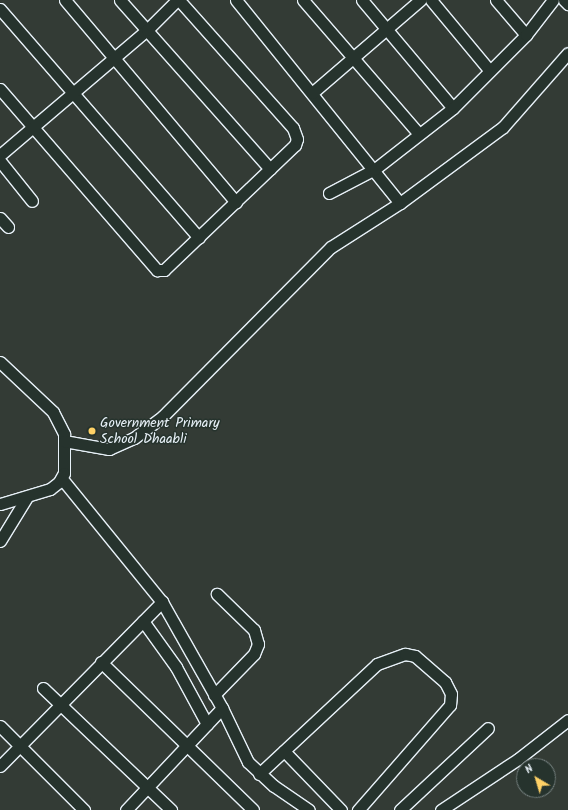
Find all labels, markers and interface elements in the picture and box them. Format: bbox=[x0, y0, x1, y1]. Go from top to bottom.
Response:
place label: Government Primary School Dhaabli bbox=[100, 415, 220, 448]
marker: Government Primary School Dhaabli bbox=[87, 426, 97, 436]
north arrow bbox=[516, 758, 556, 798]
text: N bbox=[521, 760, 538, 779]

